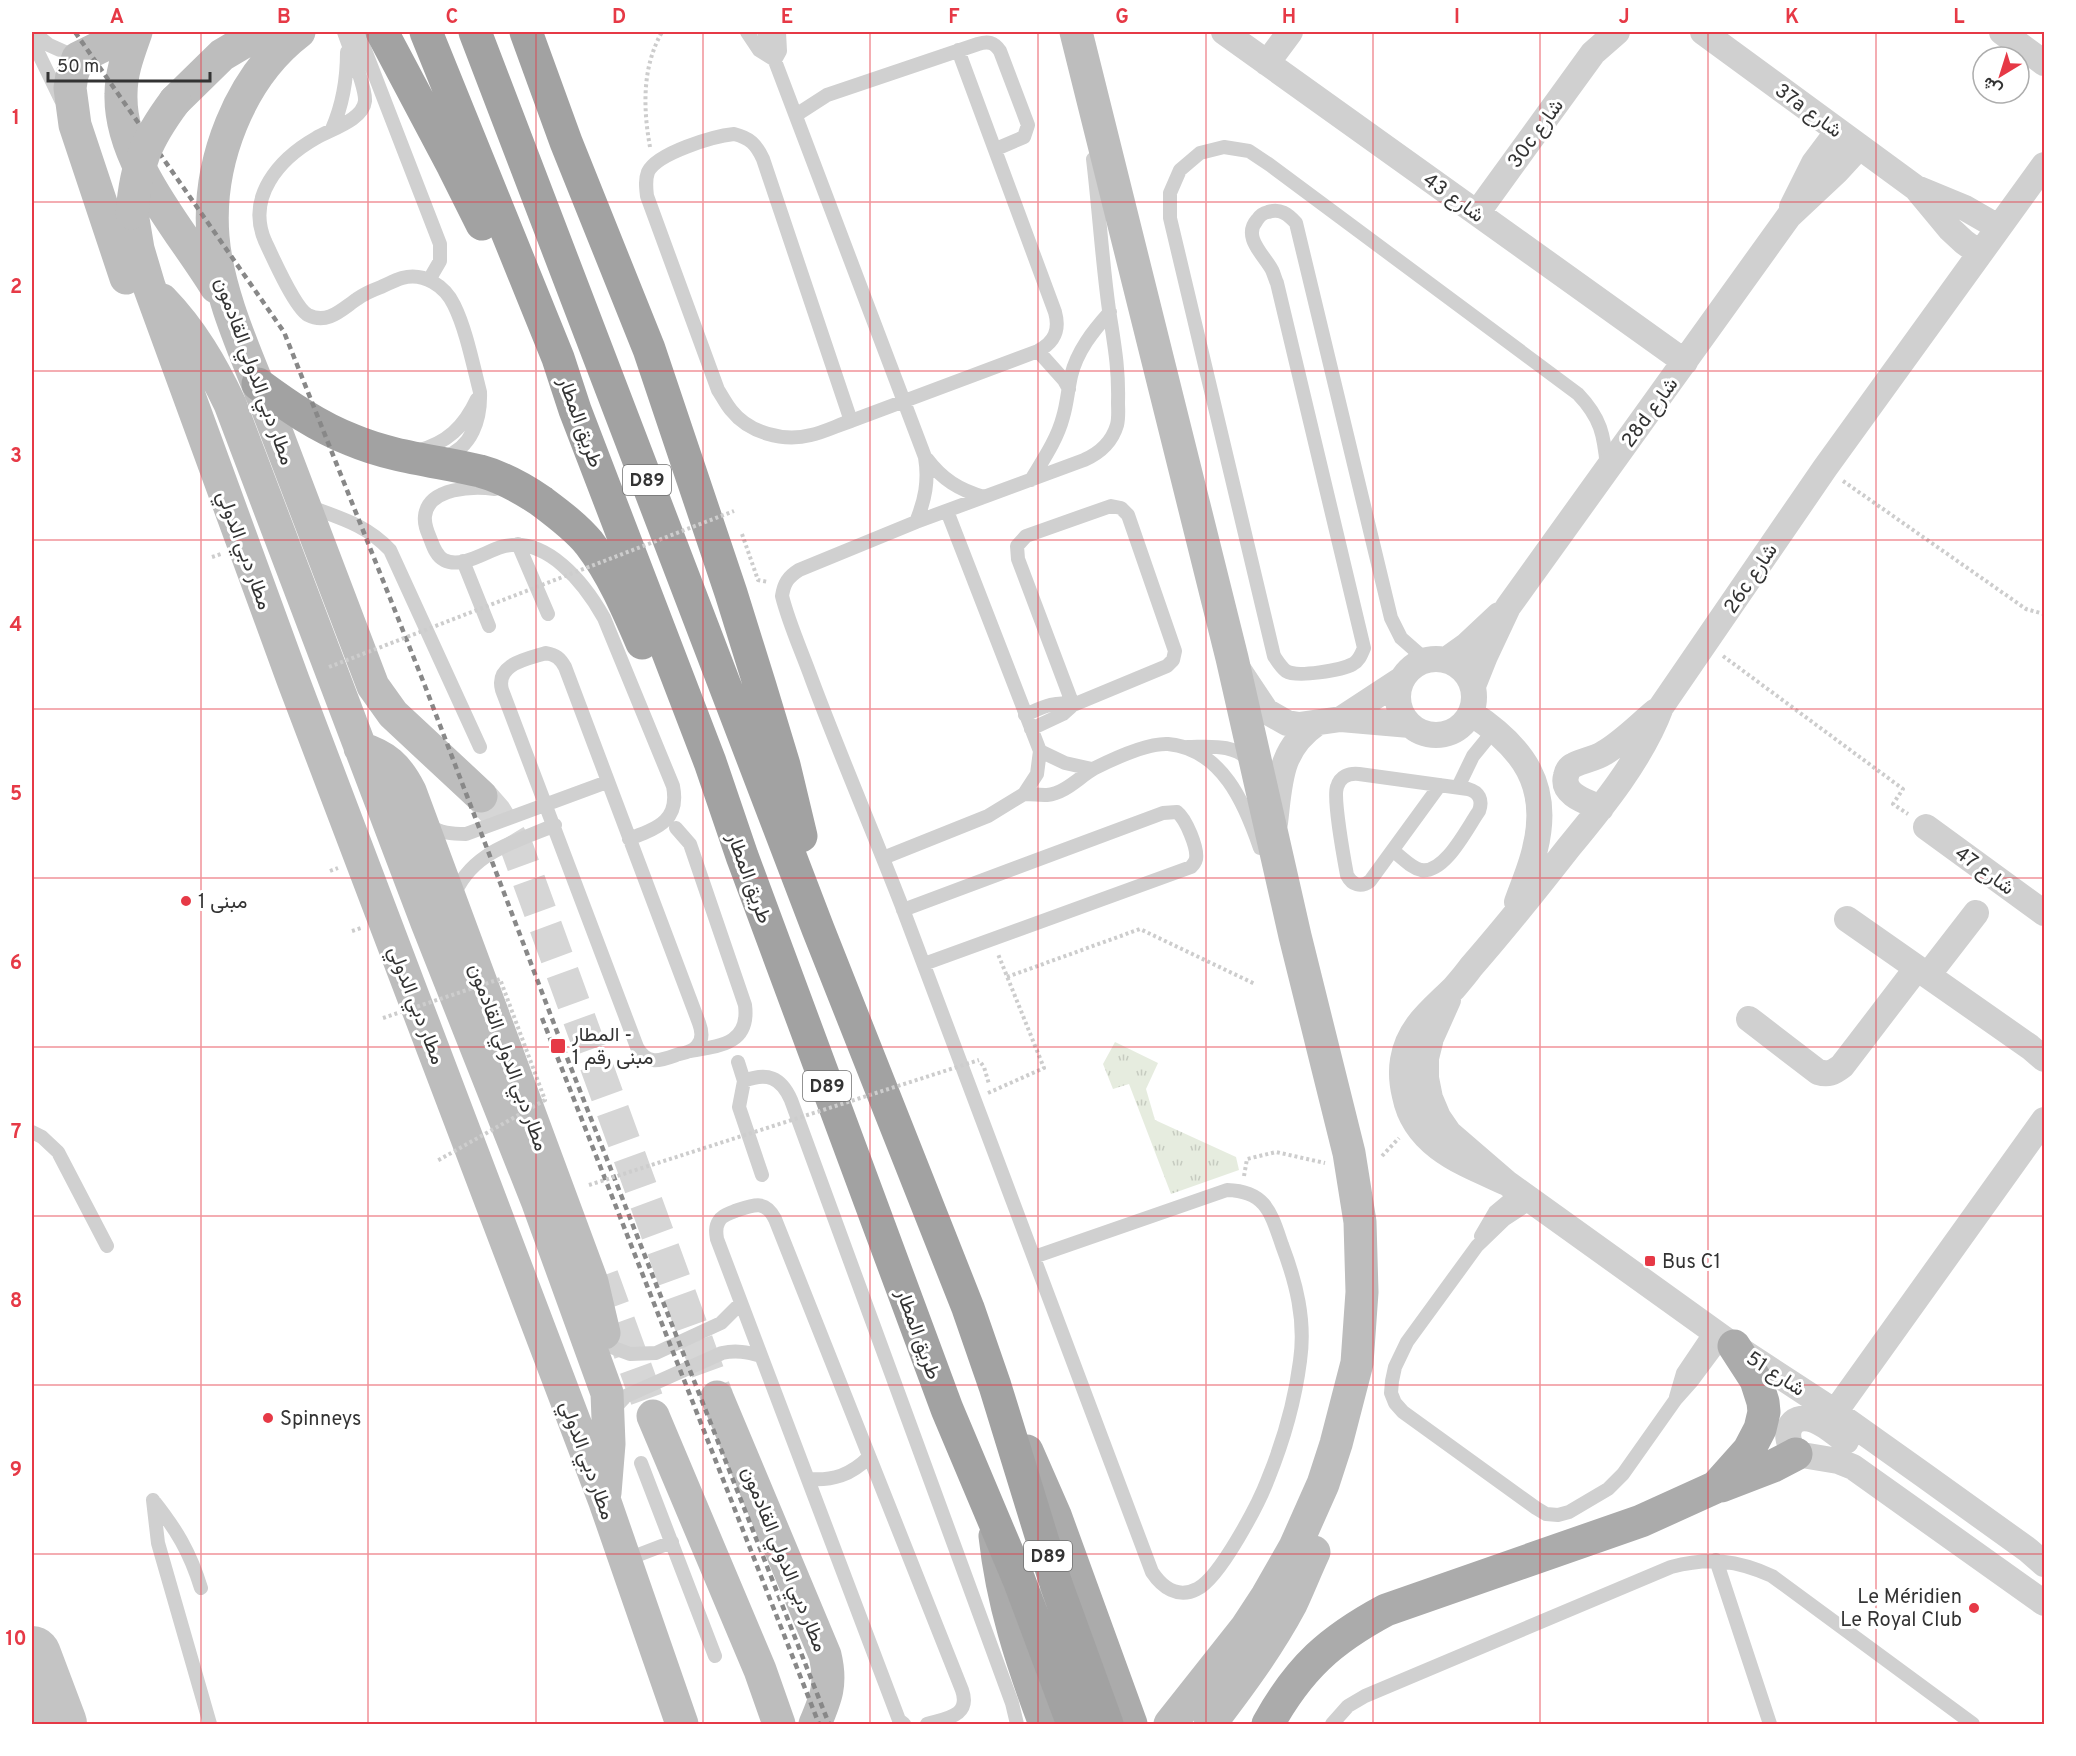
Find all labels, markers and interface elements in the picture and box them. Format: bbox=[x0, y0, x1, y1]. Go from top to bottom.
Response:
text: A bbox=[110, 5, 124, 31]
text: B bbox=[277, 5, 291, 31]
text: C bbox=[446, 5, 458, 31]
text: D bbox=[612, 5, 626, 31]
text: E bbox=[781, 5, 793, 31]
text: F bbox=[948, 5, 960, 31]
text: G bbox=[1115, 5, 1129, 31]
text: H bbox=[1282, 5, 1296, 31]
text: I bbox=[1454, 5, 1460, 31]
text: J bbox=[1618, 5, 1630, 31]
text: K bbox=[1785, 5, 1799, 31]
text: L bbox=[1953, 5, 1965, 31]
scale bar bbox=[48, 45, 210, 83]
north arrow bbox=[1971, 45, 2031, 105]
text: 50 m bbox=[57, 56, 99, 79]
text: ش bbox=[1979, 71, 2007, 99]
street label: 37a شارع bbox=[1769, 78, 1847, 145]
street label: 30c شارع bbox=[1503, 94, 1571, 174]
text: 1 bbox=[12, 106, 20, 132]
street label: شارع 43 bbox=[1417, 168, 1489, 230]
street label: مطار دبي الدولي القادمون bbox=[205, 274, 299, 470]
text: 2 bbox=[10, 275, 22, 301]
street label: طريق المطار bbox=[550, 373, 608, 472]
street label: 28d شارع bbox=[1616, 373, 1685, 454]
text: 3 bbox=[10, 444, 22, 470]
road number: D89 bbox=[623, 465, 671, 495]
street label: مطار دبي الدولي bbox=[208, 488, 277, 614]
street label: 26c شارع bbox=[1719, 539, 1785, 619]
text: 4 bbox=[10, 613, 22, 639]
text: 5 bbox=[10, 782, 22, 808]
street label: طريق المطار bbox=[719, 829, 777, 928]
street label: شارع 47 bbox=[1949, 841, 2019, 902]
place label: مبنى 1 bbox=[198, 890, 247, 916]
marker: مبنى 1 bbox=[179, 894, 193, 908]
street label: مطار دبي الدولي bbox=[379, 943, 450, 1069]
text: 6 bbox=[10, 951, 22, 977]
street label: مطار دبي الدولي القادمون bbox=[459, 960, 553, 1156]
place label: المطار - مبنى رقم 1 bbox=[571, 1023, 653, 1072]
marker: المطار - مبنى رقم 1 bbox=[549, 1037, 567, 1055]
road number: D89 bbox=[803, 1071, 851, 1101]
text: 7 bbox=[11, 1120, 21, 1146]
place label: Bus C1 bbox=[1662, 1250, 1721, 1276]
marker: Bus C1 bbox=[1643, 1254, 1657, 1268]
street label: طريق المطار bbox=[888, 1285, 946, 1384]
text: 8 bbox=[10, 1289, 22, 1315]
street label: شارع 51 bbox=[1741, 1346, 1809, 1403]
street label: مطار دبي الدولي bbox=[551, 1398, 620, 1524]
place label: Spinneys bbox=[280, 1407, 361, 1433]
marker: Spinneys bbox=[261, 1411, 275, 1425]
text: 9 bbox=[10, 1458, 22, 1484]
street label: مطار دبي الدولي القادمون bbox=[732, 1463, 832, 1657]
road number: D89 bbox=[1024, 1541, 1072, 1571]
place label: Le Méridien Le Royal Club bbox=[1840, 1585, 1962, 1634]
marker: Le Méridien Le Royal Club bbox=[1967, 1601, 1981, 1615]
text: 10 bbox=[5, 1627, 27, 1653]

